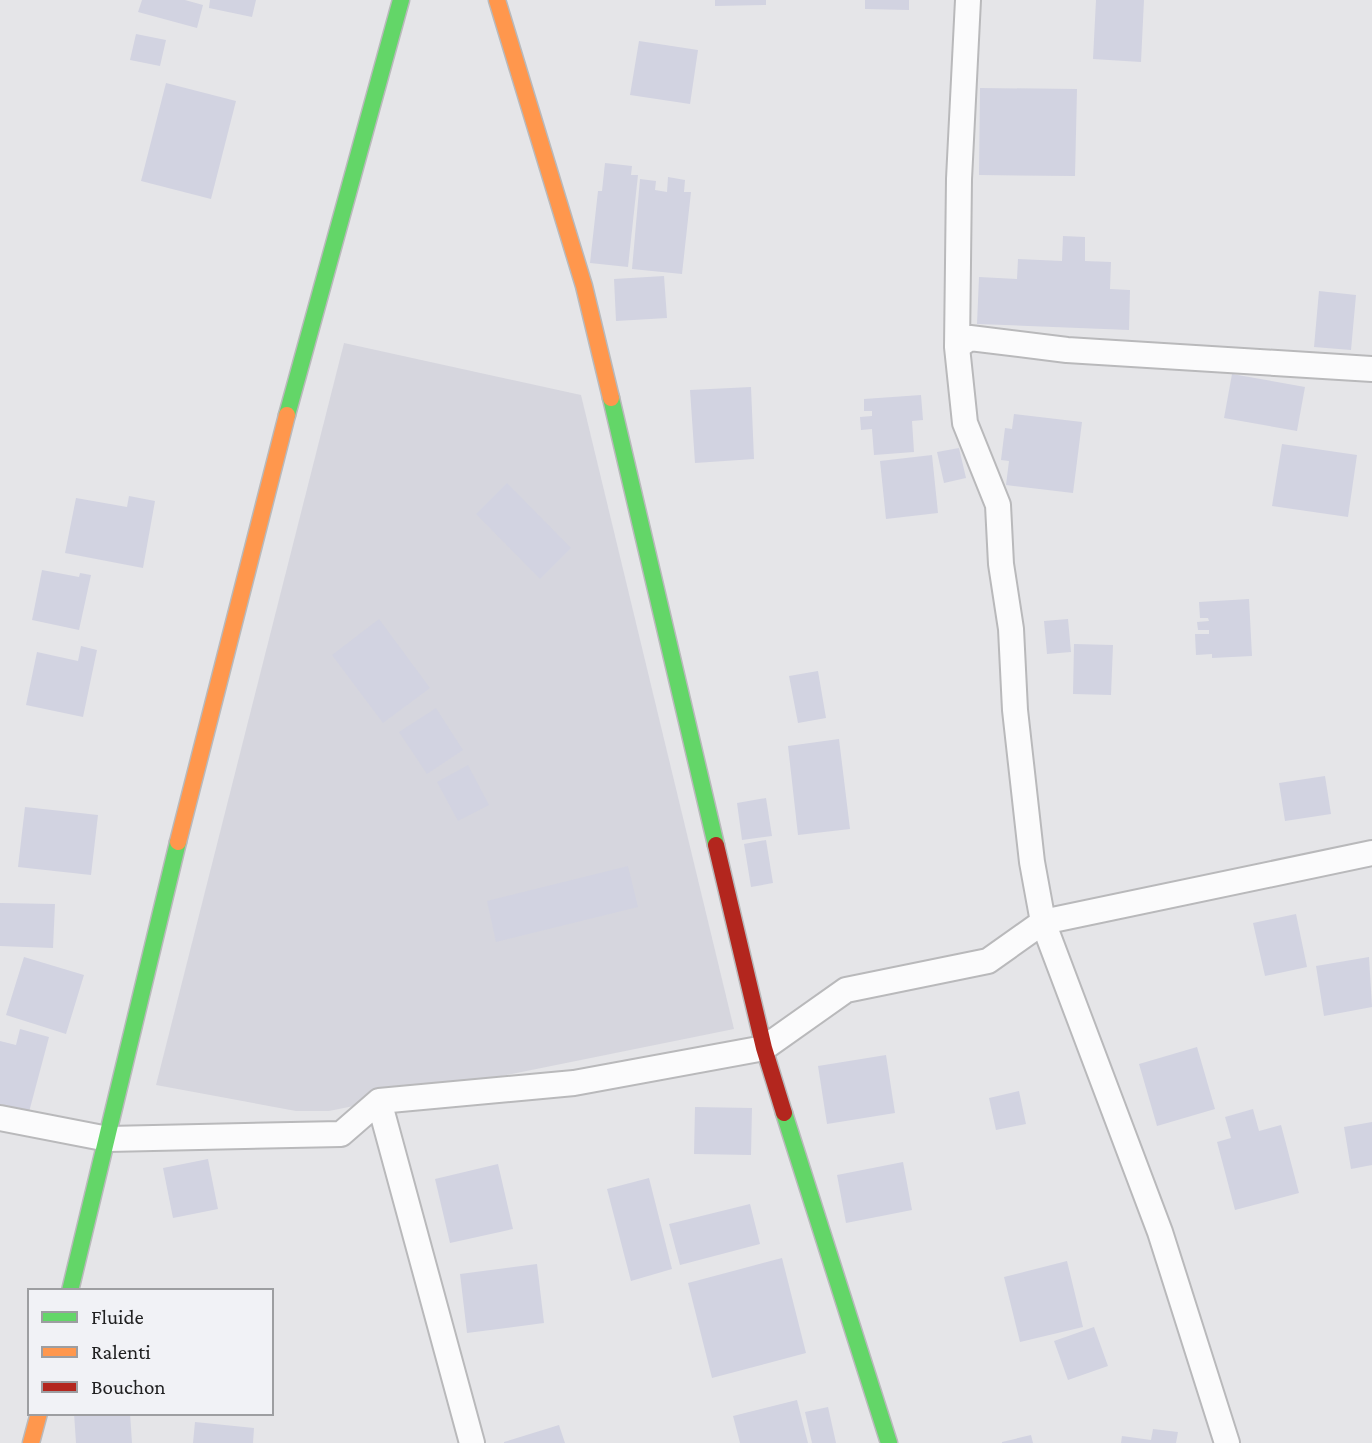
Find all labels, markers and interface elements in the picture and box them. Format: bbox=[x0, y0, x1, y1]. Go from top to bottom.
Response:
legend bbox=[28, 1289, 273, 1415]
text: Fluide bbox=[91, 1305, 144, 1329]
text: Ralenti bbox=[91, 1340, 151, 1364]
text: Bouchon bbox=[91, 1375, 166, 1399]

